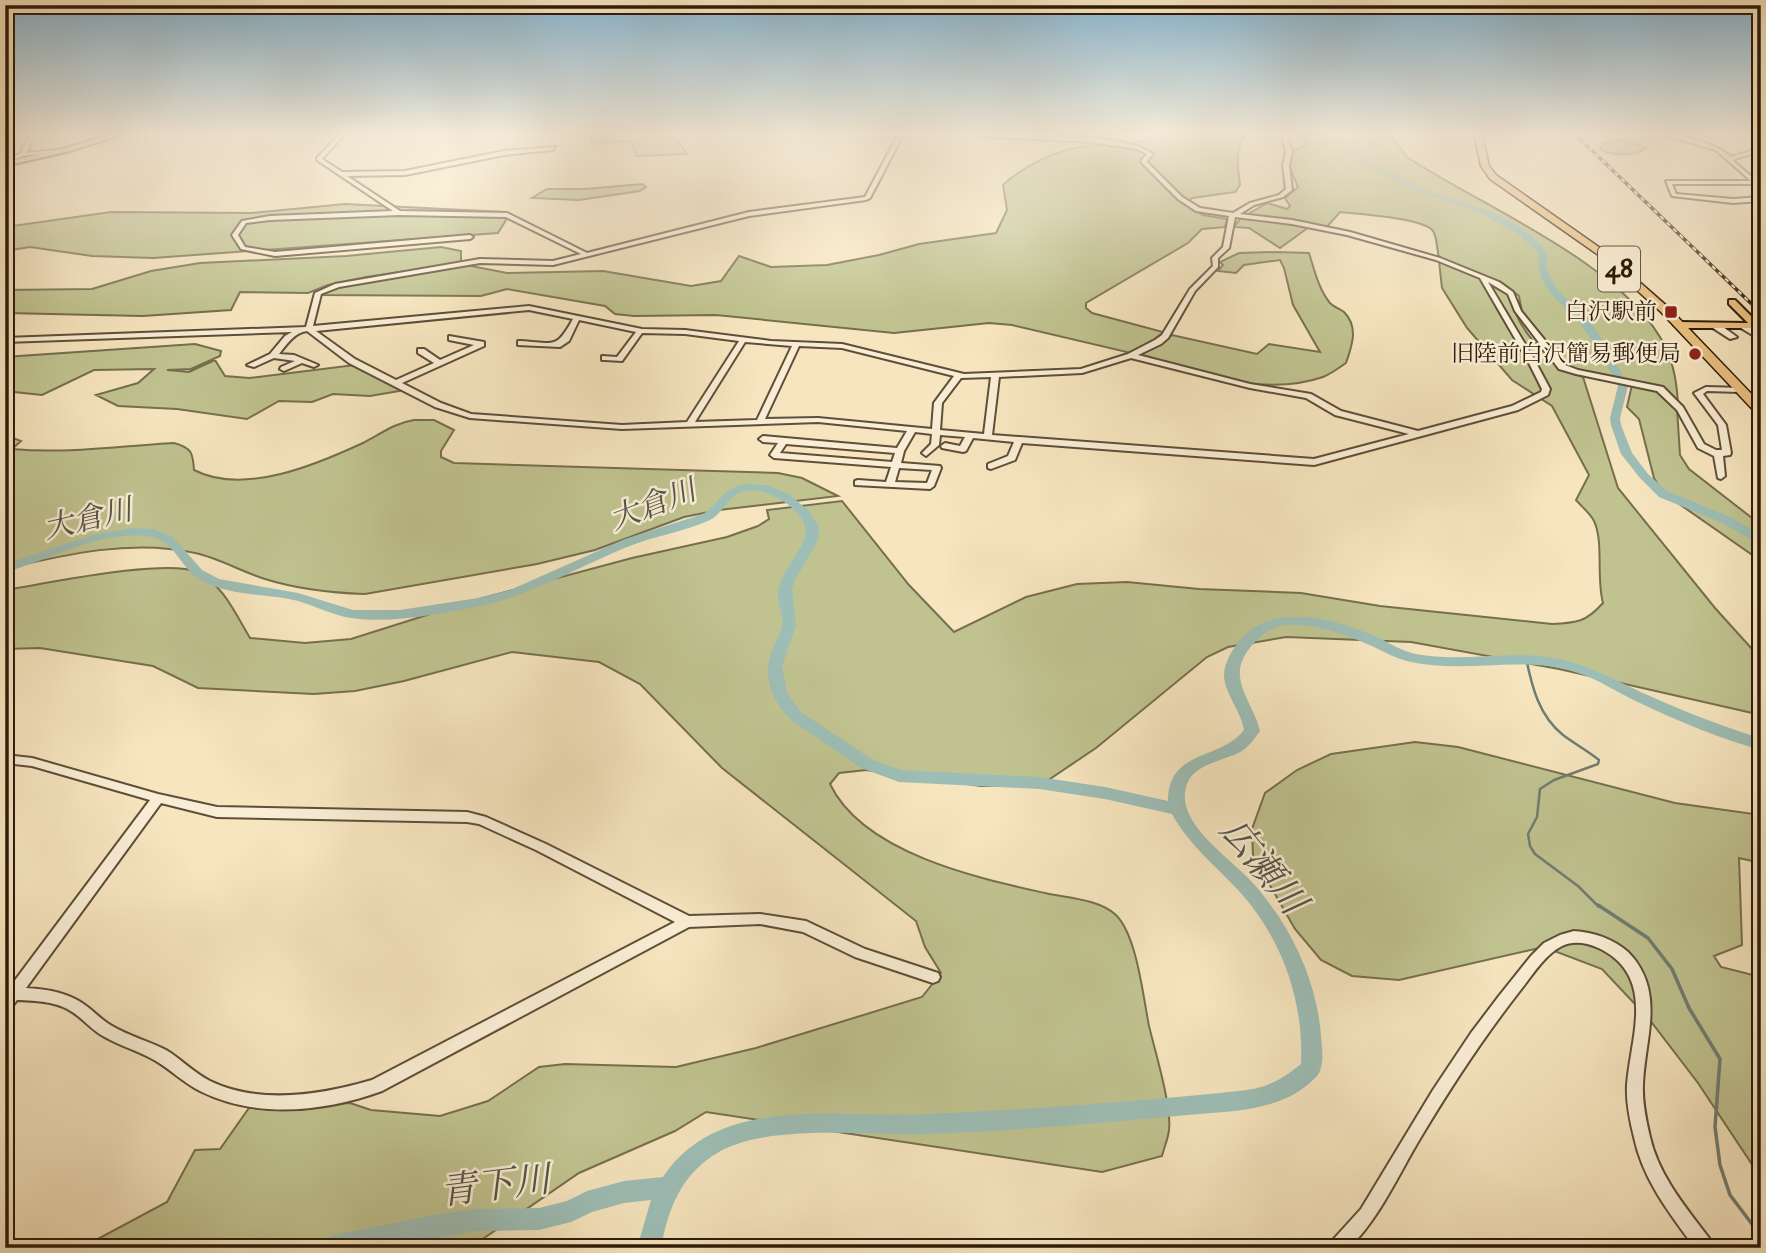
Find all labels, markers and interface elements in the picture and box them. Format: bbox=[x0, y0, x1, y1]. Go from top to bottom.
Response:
road number: 48 bbox=[1598, 246, 1640, 292]
place label: 白沢駅前 bbox=[1565, 298, 1657, 327]
marker: 白沢駅前 bbox=[1663, 304, 1679, 320]
place label: 旧陸前白沢簡易郵便局 bbox=[1451, 340, 1681, 369]
marker: 旧陸前白沢簡易郵便局 bbox=[1687, 346, 1703, 362]
water label: 大倉川 bbox=[604, 472, 704, 539]
water label: 大倉川 bbox=[40, 491, 139, 548]
water label: 広瀬川 bbox=[1209, 809, 1318, 928]
water label: 青下川 bbox=[437, 1156, 557, 1217]

